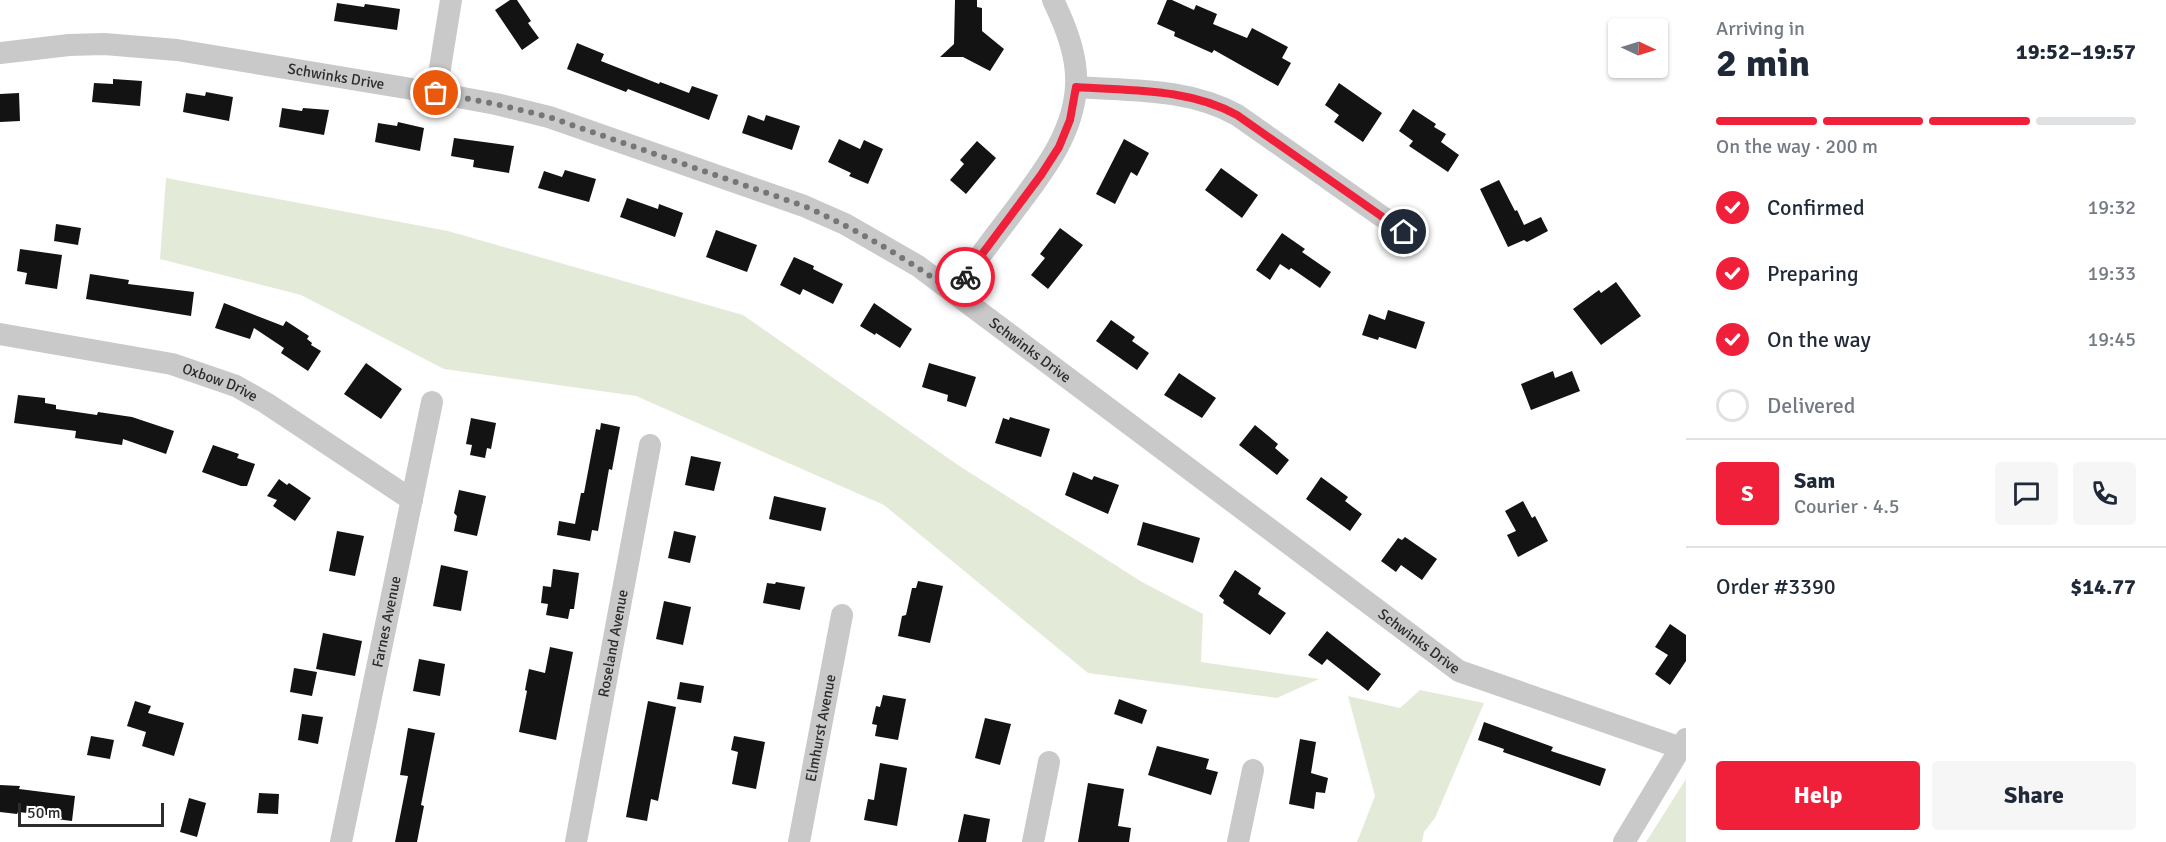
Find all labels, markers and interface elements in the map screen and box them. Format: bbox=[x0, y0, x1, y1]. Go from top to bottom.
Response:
text: Arriving in bbox=[1716, 16, 1805, 41]
north arrow bbox=[1608, 18, 1668, 78]
map controls bbox=[1608, 18, 1668, 78]
text: 19:52–19:57 bbox=[2016, 38, 2136, 65]
text: 2 min bbox=[1716, 39, 1810, 87]
street label: Schwinks Drive bbox=[286, 60, 386, 93]
pin bbox=[410, 67, 461, 118]
icon: bag bbox=[419, 76, 452, 109]
text: On the way · 200 m bbox=[1716, 134, 1878, 159]
icon: check bbox=[1716, 191, 1749, 224]
text: Confirmed bbox=[1767, 194, 1865, 221]
text: 19:32 bbox=[2087, 195, 2136, 220]
pin bbox=[1378, 206, 1429, 257]
icon: home bbox=[1387, 215, 1420, 248]
courier bbox=[935, 247, 995, 307]
icon: check bbox=[1716, 257, 1749, 290]
text: Preparing bbox=[1767, 260, 1859, 287]
icon: bike bbox=[949, 261, 982, 294]
text: 19:33 bbox=[2087, 261, 2136, 286]
street label: Schwinks Drive bbox=[986, 313, 1075, 386]
icon: check bbox=[1716, 323, 1749, 356]
text: On the way bbox=[1767, 326, 1871, 353]
text: 19:45 bbox=[2087, 327, 2136, 352]
street label: Oxbow Drive bbox=[180, 359, 261, 406]
text: Delivered bbox=[1767, 392, 1855, 419]
button: chat bbox=[1995, 462, 2058, 525]
button: phone bbox=[2073, 462, 2136, 525]
text: Sam bbox=[1794, 467, 1835, 494]
text: S bbox=[1741, 480, 1754, 507]
text: Courier · 4.5 bbox=[1794, 494, 1900, 519]
text: Order #3390 bbox=[1716, 573, 1836, 600]
text: $14.77 bbox=[2070, 573, 2136, 600]
street label: Farnes Avenue bbox=[368, 574, 405, 669]
street label: Roseland Avenue bbox=[594, 588, 632, 699]
street label: Schwinks Drive bbox=[1375, 605, 1464, 678]
street label: Elmhurst Avenue bbox=[802, 673, 840, 783]
button: Help bbox=[1716, 761, 1920, 830]
button: Share bbox=[1932, 761, 2136, 830]
scale bar bbox=[18, 800, 164, 828]
text: 50 m bbox=[27, 803, 61, 823]

